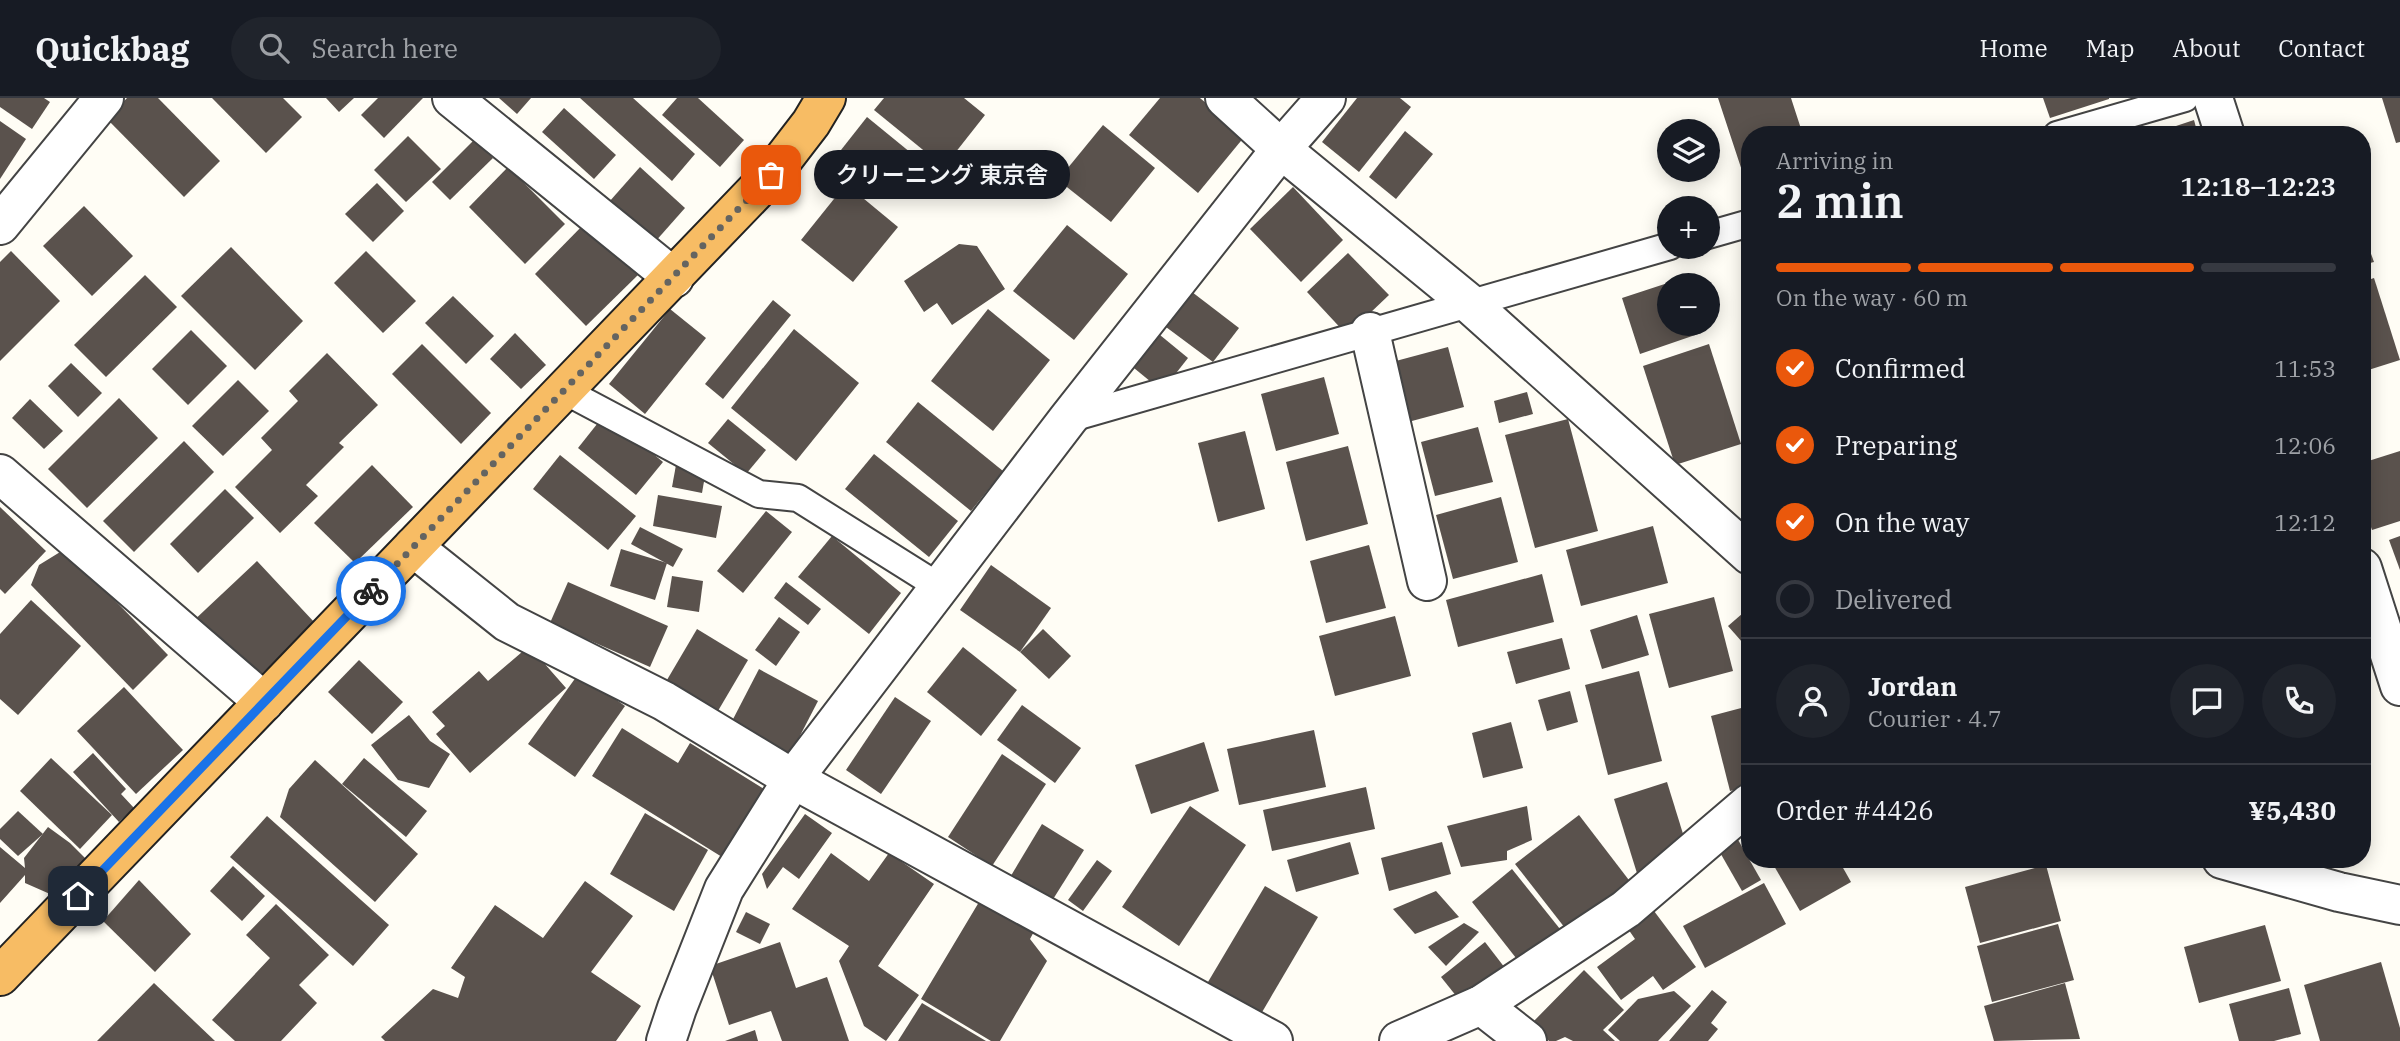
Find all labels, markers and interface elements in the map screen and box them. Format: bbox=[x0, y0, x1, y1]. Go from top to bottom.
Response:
search box bbox=[231, 17, 721, 80]
text: Quickbag bbox=[35, 27, 189, 70]
icon: search bbox=[255, 29, 293, 67]
text: Search here bbox=[311, 31, 458, 65]
text: Home bbox=[1980, 32, 2048, 64]
text: Map bbox=[2086, 32, 2134, 64]
text: About bbox=[2172, 32, 2240, 64]
text: Contact bbox=[2278, 32, 2365, 64]
map controls bbox=[1657, 119, 1720, 336]
button: layers bbox=[1657, 119, 1720, 182]
pin bbox=[741, 145, 801, 205]
text: Arriving in bbox=[1776, 145, 1893, 175]
callout: クリーニング 東京舎 bbox=[813, 150, 1068, 200]
icon: bag bbox=[752, 156, 790, 194]
text: クリーニング 東京舎 bbox=[836, 159, 1048, 189]
text: 12:18–12:23 bbox=[2180, 169, 2336, 203]
text: 2 min bbox=[1776, 171, 1904, 231]
button: + bbox=[1657, 196, 1720, 259]
button: − bbox=[1657, 273, 1720, 336]
text: On the way · 60 m bbox=[1776, 282, 1968, 312]
icon: check bbox=[1776, 349, 1814, 387]
text: Confirmed bbox=[1835, 351, 1966, 385]
text: 11:53 bbox=[2274, 353, 2336, 383]
icon: check bbox=[1776, 426, 1814, 464]
text: Preparing bbox=[1835, 428, 1957, 462]
text: 12:06 bbox=[2274, 430, 2336, 460]
icon: check bbox=[1776, 503, 1814, 541]
text: On the way bbox=[1835, 505, 1969, 539]
text: 12:12 bbox=[2274, 507, 2336, 537]
courier bbox=[336, 556, 406, 626]
icon: bike bbox=[352, 572, 390, 610]
text: Delivered bbox=[1835, 582, 1952, 616]
button: person bbox=[1776, 664, 1850, 738]
button: chat bbox=[2170, 664, 2244, 738]
button: phone bbox=[2262, 664, 2336, 738]
text: Jordan bbox=[1868, 669, 1958, 703]
text: Courier · 4.7 bbox=[1868, 703, 2002, 733]
text: Order #4426 bbox=[1776, 793, 1934, 827]
text: ¥5,430 bbox=[2249, 793, 2336, 827]
pin bbox=[48, 866, 108, 926]
icon: home bbox=[59, 877, 97, 915]

